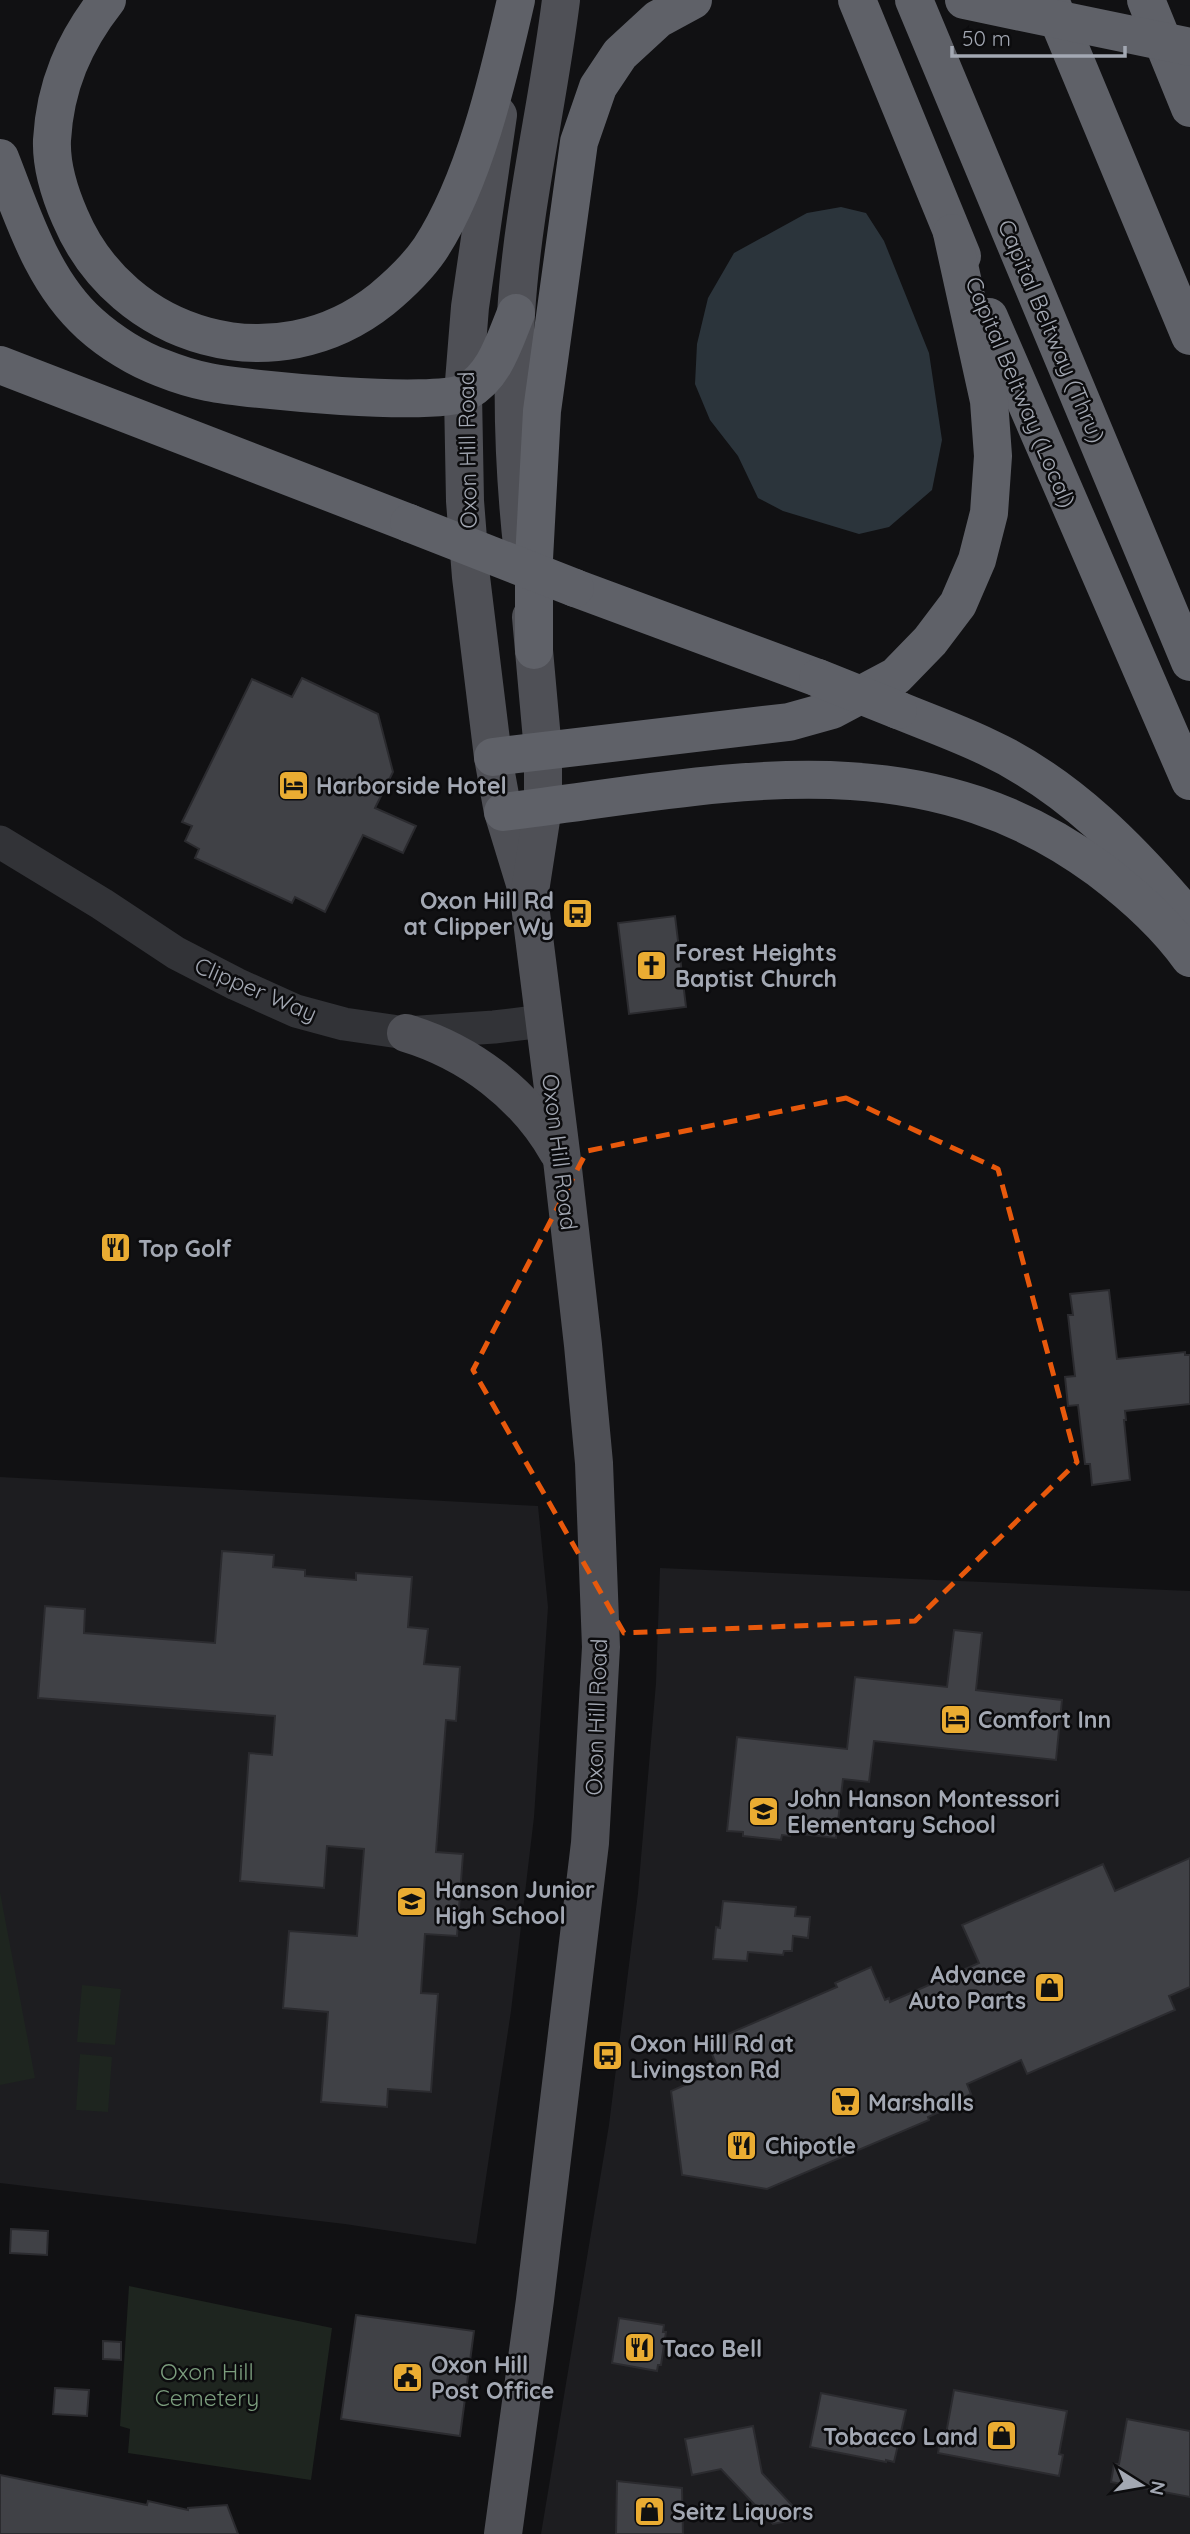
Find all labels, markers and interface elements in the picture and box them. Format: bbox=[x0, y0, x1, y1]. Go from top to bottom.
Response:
scale bar bbox=[952, 14, 1125, 58]
text: 50 m bbox=[962, 25, 1011, 51]
street label: Capital Beltway (Thru) bbox=[992, 215, 1112, 447]
street label: Capital Beltway (Local) bbox=[959, 272, 1083, 512]
street label: Oxon Hill Road bbox=[451, 371, 483, 529]
hotel icon: Harborside Hotel bbox=[276, 768, 310, 802]
place label: Harborside Hotel bbox=[316, 771, 507, 800]
place label: Oxon Hill Rd at Clipper Wy bbox=[404, 886, 554, 941]
bus stop icon: Oxon Hill Rd at Clipper Wy bbox=[560, 896, 594, 930]
place label: Forest Heights Baptist Church bbox=[675, 938, 837, 993]
church icon: Forest Heights Baptist Church bbox=[635, 948, 669, 982]
street label: Clipper Way bbox=[190, 950, 322, 1028]
street label: Oxon Hill Road bbox=[536, 1072, 584, 1232]
restaurant icon: Top Golf bbox=[98, 1231, 132, 1265]
place label: Top Golf bbox=[138, 1234, 232, 1263]
street label: Oxon Hill Road bbox=[579, 1638, 613, 1796]
hotel icon: Comfort Inn bbox=[938, 1702, 972, 1736]
place label: Comfort Inn bbox=[978, 1705, 1111, 1734]
place label: John Hanson Montessori Elementary School bbox=[787, 1784, 1060, 1839]
school or university icon: John Hanson Montessori Elementary School bbox=[747, 1794, 781, 1828]
place label: Hanson Junior High School bbox=[435, 1875, 595, 1930]
school or university icon: Hanson Junior High School bbox=[395, 1885, 429, 1919]
place label: Advance Auto Parts bbox=[909, 1960, 1026, 2015]
shop icon: Advance Auto Parts bbox=[1032, 1970, 1066, 2004]
place label: Oxon Hill Rd at Livingston Rd bbox=[630, 2029, 794, 2084]
bus stop icon: Oxon Hill Rd at Livingston Rd bbox=[590, 2039, 624, 2073]
supermarket icon: Marshalls bbox=[828, 2085, 862, 2119]
place label: Marshalls bbox=[868, 2088, 974, 2117]
restaurant icon: Chipotle bbox=[725, 2128, 759, 2162]
place label: Chipotle bbox=[765, 2131, 856, 2160]
restaurant icon: Taco Bell bbox=[622, 2331, 656, 2365]
place label: Taco Bell bbox=[662, 2334, 762, 2363]
place label: Oxon Hill Post Office bbox=[431, 2350, 554, 2405]
park label: Oxon Hill Cemetery bbox=[155, 2357, 259, 2412]
public building icon: Oxon Hill Post Office bbox=[391, 2360, 425, 2394]
shop icon: Tobacco Land bbox=[984, 2419, 1018, 2453]
place label: Tobacco Land bbox=[823, 2422, 978, 2451]
north arrow bbox=[1106, 2450, 1176, 2520]
text: N bbox=[1145, 2479, 1171, 2497]
shop icon: Seitz Liquors bbox=[632, 2494, 666, 2528]
place label: Seitz Liquors bbox=[672, 2497, 813, 2526]

